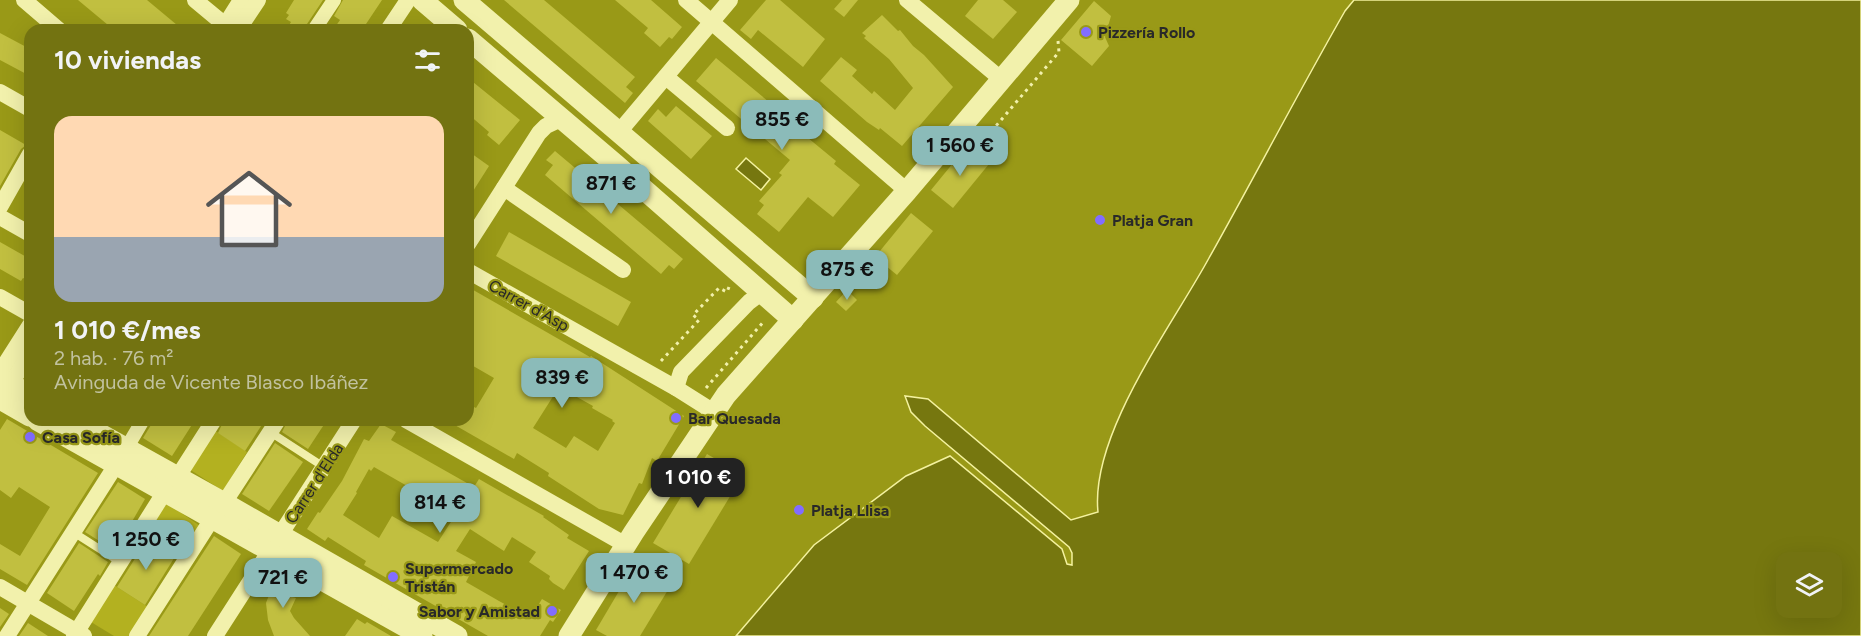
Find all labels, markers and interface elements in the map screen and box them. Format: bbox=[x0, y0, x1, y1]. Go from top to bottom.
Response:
place label: Pizzería Rollo bbox=[1098, 23, 1195, 42]
marker: Pizzería Rollo bbox=[1079, 25, 1093, 39]
text: 10 viviendas bbox=[54, 44, 201, 76]
icon: filters bbox=[411, 44, 444, 77]
pin: 855 € bbox=[740, 100, 824, 151]
text: 855 € bbox=[755, 107, 809, 131]
pin: 1 560 € bbox=[905, 126, 1015, 177]
text: 1 560 € bbox=[926, 133, 994, 157]
icon: home bbox=[195, 155, 303, 263]
pin: 871 € bbox=[569, 164, 653, 215]
text: 871 € bbox=[586, 171, 636, 195]
place label: Platja Gran bbox=[1112, 211, 1193, 230]
marker: Platja Gran bbox=[1093, 213, 1107, 227]
pin: 875 € bbox=[805, 250, 889, 301]
text: 875 € bbox=[820, 257, 874, 281]
street label: Carrer d'Asp bbox=[485, 276, 572, 335]
text: 1 010 €/mes bbox=[54, 314, 201, 346]
text: 2 hab. · 76 m² bbox=[54, 346, 174, 370]
pin: 839 € bbox=[520, 358, 604, 409]
text: 839 € bbox=[535, 365, 589, 389]
text: Avinguda de Vicente Blasco Ibáñez bbox=[54, 370, 368, 394]
place label: Bar Quesada bbox=[688, 409, 781, 428]
marker: Bar Quesada bbox=[669, 411, 683, 425]
place label: Casa Sofía bbox=[42, 428, 120, 447]
marker: Casa Sofía bbox=[23, 430, 37, 444]
street label: Carrer d'Elda bbox=[281, 440, 347, 527]
pin: 1 010 € bbox=[643, 458, 753, 509]
text: 1 010 € bbox=[665, 465, 731, 489]
pin: 814 € bbox=[398, 483, 482, 534]
text: 814 € bbox=[414, 490, 466, 514]
place label: Platja Llisa bbox=[811, 501, 889, 520]
marker: Platja Llisa bbox=[792, 503, 806, 517]
pin: 1 250 € bbox=[91, 520, 201, 571]
text: 1 250 € bbox=[112, 527, 180, 551]
map controls bbox=[1776, 552, 1842, 618]
button: layers bbox=[1776, 552, 1842, 618]
pin: 1 470 € bbox=[579, 553, 689, 604]
pin: 721 € bbox=[241, 558, 325, 609]
place label: Supermercado Tristán bbox=[405, 559, 513, 596]
text: 1 470 € bbox=[600, 560, 668, 584]
text: 721 € bbox=[258, 565, 308, 589]
marker: Supermercado Tristán bbox=[386, 570, 400, 584]
place label: Sabor y Amistad bbox=[419, 602, 540, 621]
marker: Sabor y Amistad bbox=[545, 604, 559, 618]

